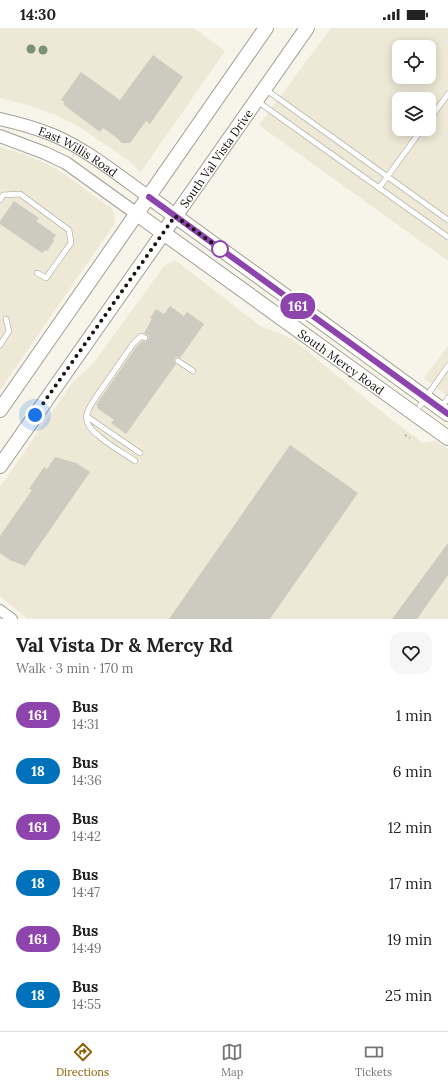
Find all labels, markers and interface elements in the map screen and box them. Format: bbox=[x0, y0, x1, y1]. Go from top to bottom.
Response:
text: 14:30 bbox=[20, 5, 56, 24]
map controls bbox=[392, 40, 436, 136]
button: locate bbox=[392, 40, 436, 84]
button: layers bbox=[392, 92, 436, 136]
street label: South Val Vista Drive bbox=[176, 106, 256, 210]
street label: East Willis Road bbox=[37, 123, 121, 179]
unlabelled marker bbox=[211, 240, 229, 258]
line badge: 161 bbox=[275, 293, 321, 319]
text: 161 bbox=[288, 297, 308, 315]
street label: South Mercy Road bbox=[296, 325, 387, 397]
your location bbox=[25, 405, 45, 425]
button: heart bbox=[390, 632, 432, 674]
text: Val Vista Dr & Mercy Rd bbox=[16, 633, 233, 657]
text: Walk · 3 min · 170 m bbox=[16, 660, 134, 677]
text: Bus bbox=[72, 697, 98, 716]
text: 161 bbox=[28, 706, 48, 724]
text: 1 min bbox=[396, 706, 432, 725]
text: 14:31 bbox=[72, 716, 99, 733]
text: Bus bbox=[72, 753, 98, 772]
text: 18 bbox=[31, 762, 45, 780]
text: 6 min bbox=[393, 762, 432, 781]
text: 14:36 bbox=[72, 772, 102, 789]
text: Bus bbox=[72, 809, 98, 828]
text: 161 bbox=[28, 818, 48, 836]
text: 12 min bbox=[388, 818, 432, 837]
text: 14:42 bbox=[72, 828, 101, 845]
text: Bus bbox=[72, 865, 98, 884]
text: 18 bbox=[31, 874, 45, 892]
text: 17 min bbox=[389, 874, 432, 893]
text: 14:47 bbox=[72, 884, 100, 901]
text: Bus bbox=[72, 921, 98, 940]
text: 161 bbox=[28, 930, 48, 948]
text: 19 min bbox=[387, 930, 432, 949]
text: 14:49 bbox=[72, 940, 102, 957]
text: Bus bbox=[72, 977, 98, 996]
text: 18 bbox=[31, 986, 45, 1004]
text: 25 min bbox=[385, 986, 432, 1005]
text: 14:55 bbox=[72, 996, 101, 1013]
tab: Directions bbox=[56, 1041, 109, 1079]
tab: Map bbox=[221, 1041, 243, 1079]
tab: Tickets bbox=[355, 1041, 392, 1079]

